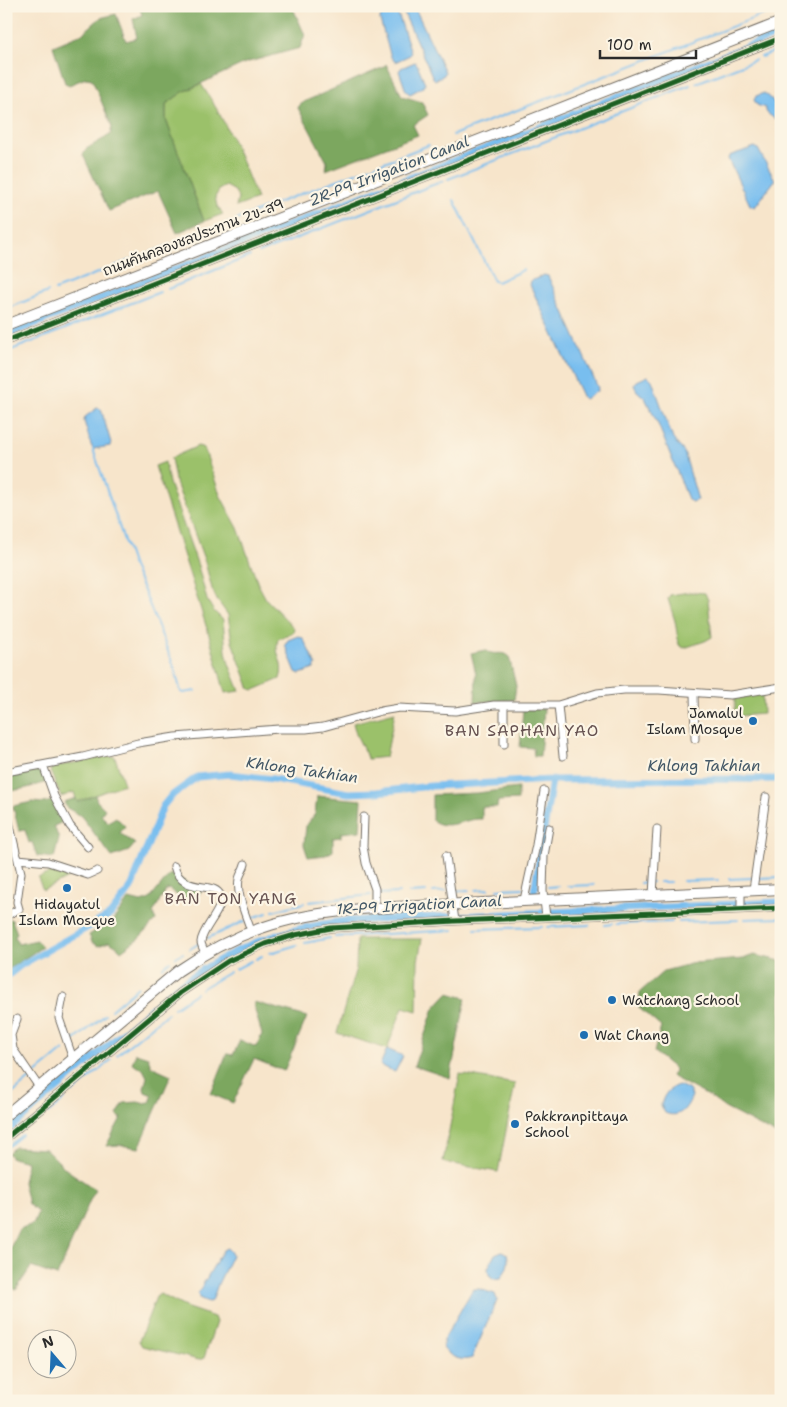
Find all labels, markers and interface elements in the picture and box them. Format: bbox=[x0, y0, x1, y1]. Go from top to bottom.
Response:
scale bar bbox=[600, 28, 696, 60]
text: 100 m bbox=[607, 35, 652, 55]
water label: 2R-P9 Irrigation Canal bbox=[306, 131, 472, 211]
street label: ถนนคันคลองชลประทาน 2ข-ส9 bbox=[100, 194, 286, 280]
place label: Jamalul Islam Mosque bbox=[647, 704, 744, 738]
marker: Jamalul Islam Mosque bbox=[747, 715, 759, 727]
district label: BAN SAPHAN YAO bbox=[445, 720, 599, 741]
water label: Khlong Takhian bbox=[245, 752, 359, 788]
water label: Khlong Takhian bbox=[648, 756, 760, 776]
marker: Hidayatul Islam Mosque bbox=[61, 882, 73, 894]
district label: BAN TON YANG bbox=[165, 888, 297, 909]
water label: 1R-P9 Irrigation Canal bbox=[336, 891, 502, 919]
place label: Hidayatul Islam Mosque bbox=[19, 895, 115, 929]
place label: Watchang School bbox=[622, 991, 740, 1009]
marker: Watchang School bbox=[606, 994, 618, 1006]
place label: Wat Chang bbox=[594, 1026, 669, 1044]
marker: Wat Chang bbox=[578, 1029, 590, 1041]
place label: Pakkranpittaya School bbox=[525, 1107, 628, 1141]
marker: Pakkranpittaya School bbox=[509, 1118, 521, 1130]
north arrow bbox=[28, 1330, 78, 1380]
text: N bbox=[40, 1331, 56, 1352]

